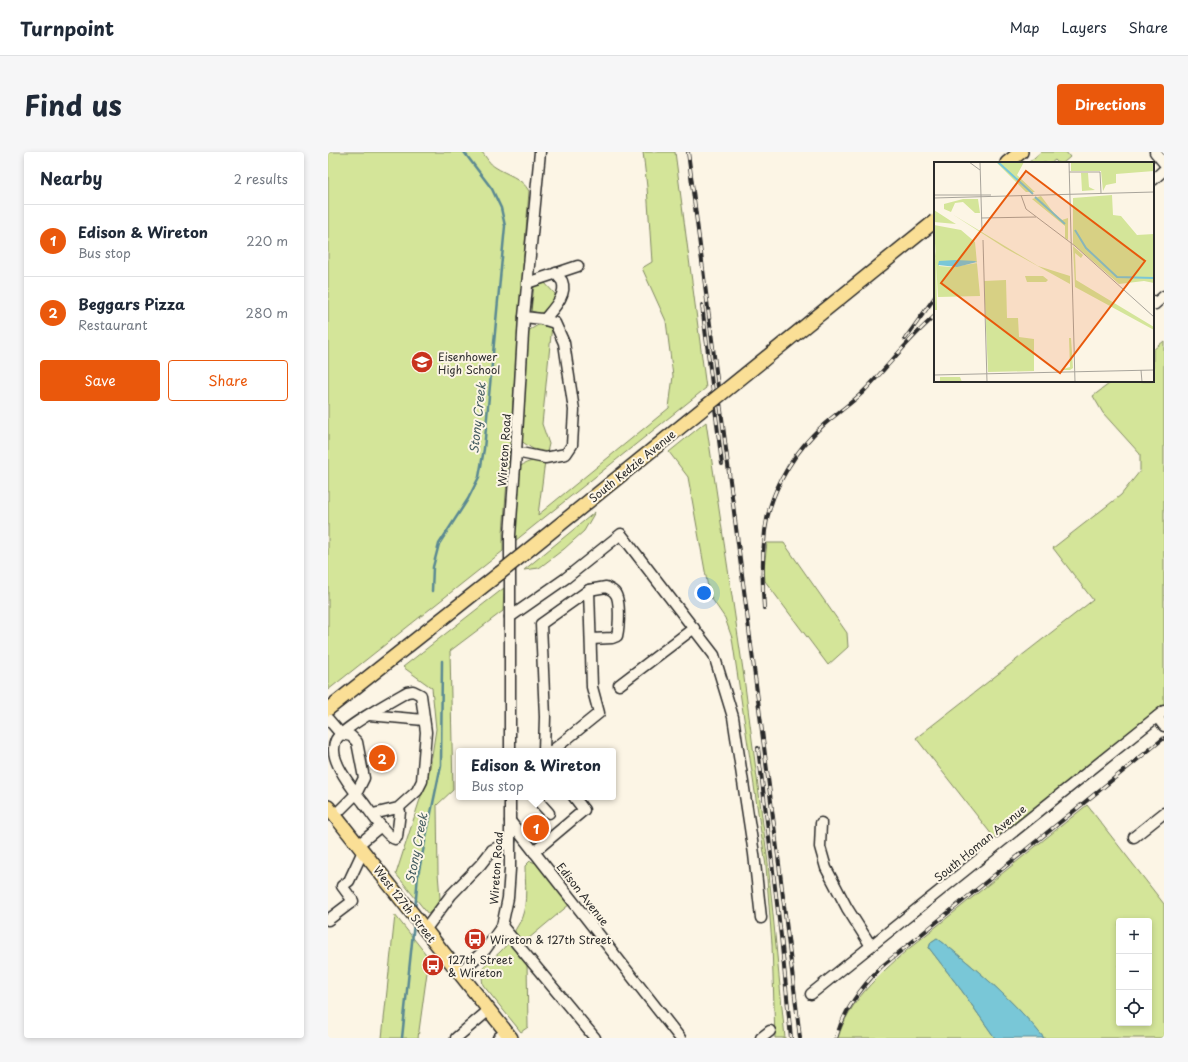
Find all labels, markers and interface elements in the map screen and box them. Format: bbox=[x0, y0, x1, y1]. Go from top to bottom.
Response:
text: Turnpoint bbox=[20, 14, 114, 42]
text: Map bbox=[1010, 17, 1040, 38]
text: Layers bbox=[1062, 17, 1107, 38]
text: Share bbox=[1129, 17, 1168, 38]
text: Find us bbox=[24, 83, 122, 126]
button: Directions bbox=[1057, 84, 1164, 125]
inset map bbox=[934, 162, 1154, 382]
text: Nearby bbox=[40, 165, 102, 191]
text: 2 results bbox=[234, 169, 288, 188]
text: Edison & Wireton bbox=[78, 220, 208, 243]
text: 1 bbox=[50, 231, 56, 250]
text: 220 m bbox=[246, 231, 288, 250]
text: Bus stop bbox=[78, 243, 131, 262]
text: Beggars Pizza bbox=[78, 292, 185, 315]
text: 2 bbox=[48, 303, 58, 322]
text: 280 m bbox=[246, 303, 288, 322]
text: Restaurant bbox=[78, 315, 148, 334]
place label: Eisenhower High School bbox=[438, 348, 500, 378]
school or university icon: Eisenhower High School bbox=[409, 349, 435, 375]
button: Save bbox=[40, 360, 160, 401]
button: Share bbox=[168, 360, 288, 401]
water label: Stony Creek bbox=[464, 381, 490, 454]
street label: Wireton Road bbox=[493, 413, 515, 487]
street label: South Kedzie Avenue bbox=[585, 426, 679, 506]
your location bbox=[694, 583, 714, 603]
pin: 2 bbox=[369, 743, 395, 773]
popup bbox=[456, 748, 616, 800]
text: Edison & Wireton bbox=[471, 753, 601, 776]
text: Bus stop bbox=[471, 776, 524, 795]
street label: South Homan Avenue bbox=[930, 800, 1030, 885]
water label: Stony Creek bbox=[400, 811, 432, 885]
pin: 1 bbox=[523, 813, 549, 843]
street label: Wireton Road bbox=[485, 831, 507, 905]
street label: Edison Avenue bbox=[553, 859, 613, 929]
street label: West 127th Street bbox=[370, 862, 441, 946]
map controls bbox=[1116, 918, 1152, 1026]
button: + bbox=[1116, 918, 1152, 954]
bus stop icon: Wireton & 127th Street bbox=[462, 926, 488, 952]
place label: Wireton & 127th Street bbox=[490, 931, 612, 948]
place label: 127th Street & Wireton bbox=[448, 951, 513, 981]
bus stop icon: 127th Street & Wireton bbox=[420, 952, 446, 978]
button: − bbox=[1116, 954, 1152, 990]
button: locate bbox=[1116, 990, 1152, 1026]

